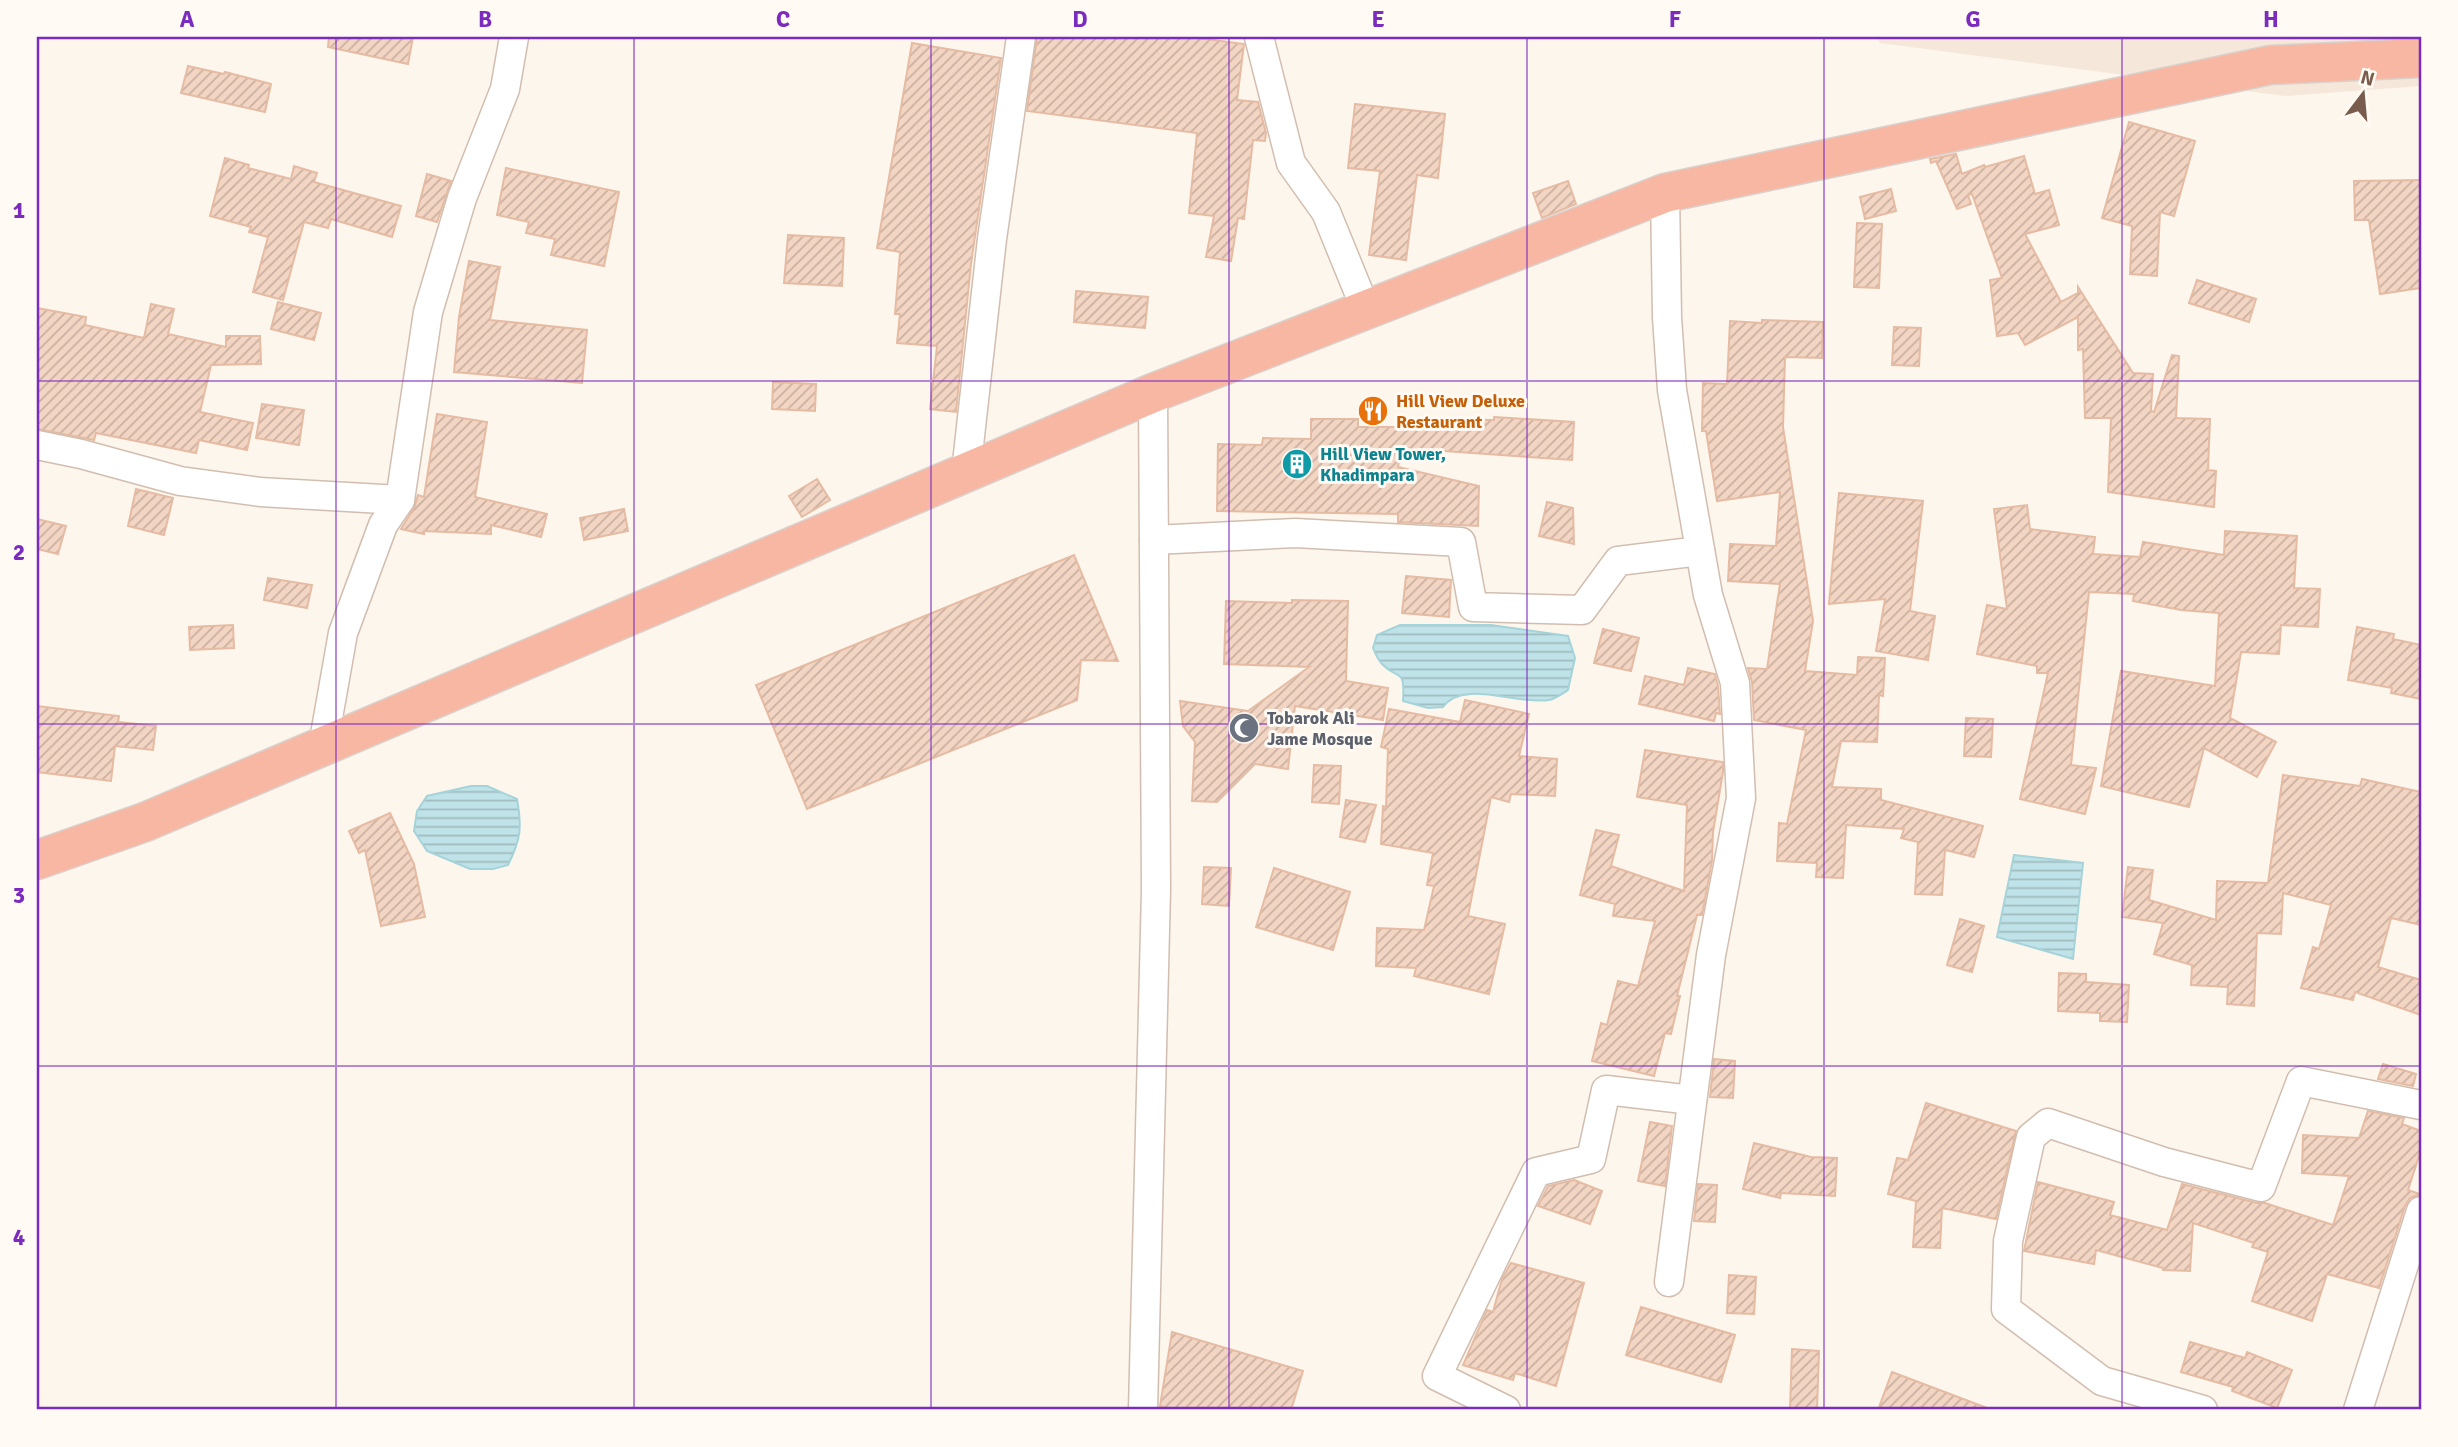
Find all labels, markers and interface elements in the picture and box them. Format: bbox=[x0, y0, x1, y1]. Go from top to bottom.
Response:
text: A bbox=[180, 5, 195, 34]
text: B bbox=[478, 5, 492, 34]
text: C bbox=[776, 5, 790, 34]
text: D bbox=[1072, 5, 1088, 34]
text: E bbox=[1371, 5, 1385, 34]
text: F bbox=[1669, 5, 1681, 34]
text: G bbox=[1965, 5, 1981, 34]
text: H bbox=[2263, 5, 2279, 34]
north arrow bbox=[2328, 60, 2398, 130]
text: N bbox=[2358, 65, 2377, 92]
text: 1 bbox=[13, 196, 25, 225]
place label: Hill View Deluxe Restaurant bbox=[1396, 390, 1525, 433]
restaurant icon: Hill View Deluxe Restaurant bbox=[1356, 394, 1390, 428]
place label: Hill View Tower, Khadimpara bbox=[1320, 443, 1446, 486]
building icon: Hill View Tower, Khadimpara bbox=[1280, 447, 1314, 481]
text: 2 bbox=[13, 538, 25, 567]
place label: Tobarok Ali Jame Mosque bbox=[1267, 707, 1373, 750]
mosque icon: Tobarok Ali Jame Mosque bbox=[1227, 711, 1261, 745]
text: 3 bbox=[13, 881, 25, 910]
text: 4 bbox=[13, 1223, 25, 1252]

